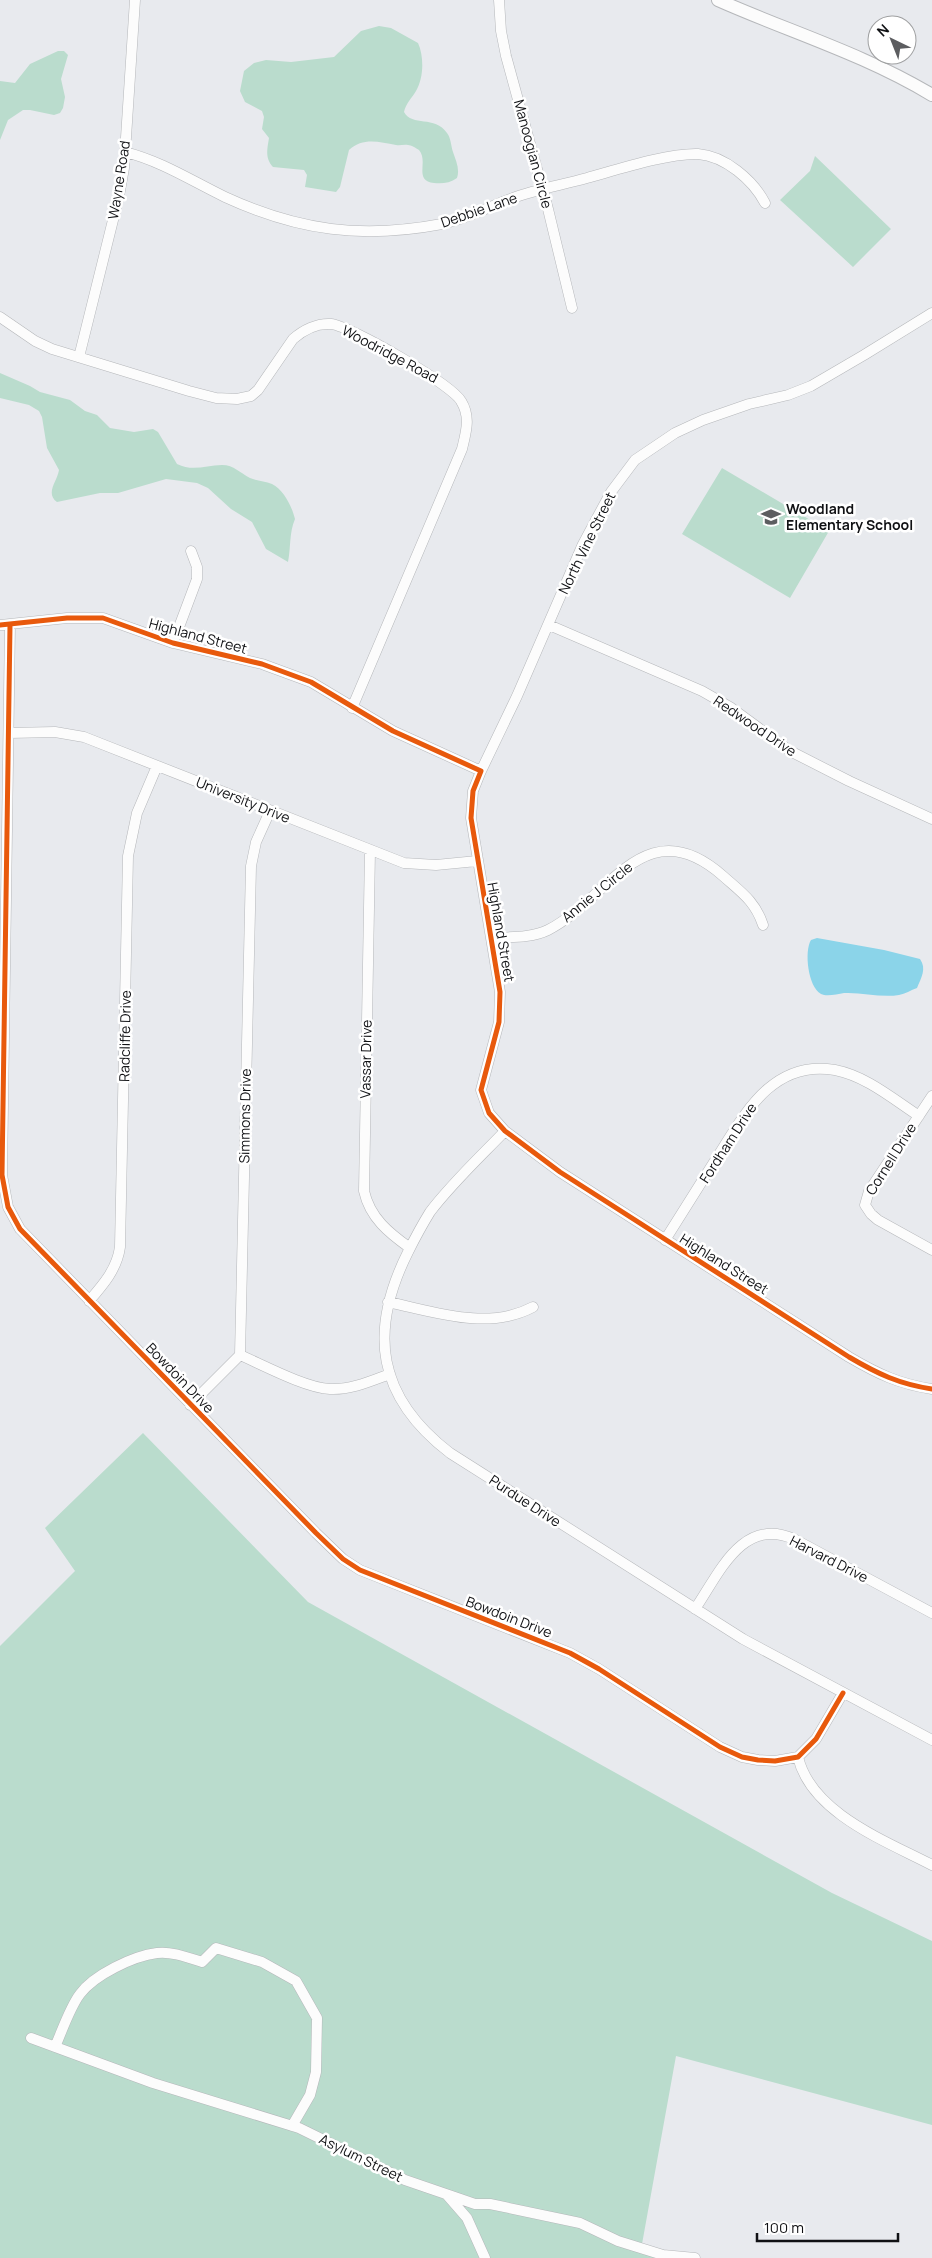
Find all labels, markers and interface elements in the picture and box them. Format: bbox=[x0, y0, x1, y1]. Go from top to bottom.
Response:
north arrow bbox=[867, 15, 917, 65]
text: N bbox=[873, 20, 893, 41]
street label: Manoogian Circle bbox=[510, 97, 557, 210]
street label: Wayne Road bbox=[103, 139, 134, 221]
street label: Debbie Lane bbox=[438, 188, 520, 231]
street label: Woodridge Road bbox=[339, 320, 442, 387]
street label: North Vine Street bbox=[554, 488, 620, 597]
place label: Woodland Elementary School bbox=[786, 499, 913, 534]
school or university icon: Woodland Elementary School bbox=[760, 506, 782, 528]
street label: Highland Street bbox=[147, 613, 250, 658]
street label: Redwood Drive bbox=[710, 691, 800, 760]
street label: University Drive bbox=[193, 772, 293, 827]
street label: Annie J Circle bbox=[557, 857, 636, 926]
street label: Highland Street bbox=[483, 881, 520, 984]
street label: Radcliffe Drive bbox=[114, 990, 135, 1082]
street label: Vassar Drive bbox=[355, 1020, 376, 1098]
street label: Simmons Drive bbox=[234, 1068, 255, 1164]
street label: Fordham Drive bbox=[695, 1099, 761, 1186]
street label: Cornell Drive bbox=[861, 1119, 920, 1198]
street label: Highland Street bbox=[676, 1229, 772, 1299]
street label: Bowdoin Drive bbox=[142, 1338, 219, 1417]
street label: Purdue Drive bbox=[486, 1470, 565, 1531]
street label: Harvard Drive bbox=[787, 1531, 872, 1586]
street label: Bowdoin Drive bbox=[463, 1591, 555, 1642]
street label: Asylum Street bbox=[316, 2129, 406, 2186]
scale bar bbox=[757, 2210, 898, 2242]
text: 100 m bbox=[764, 2217, 804, 2238]

